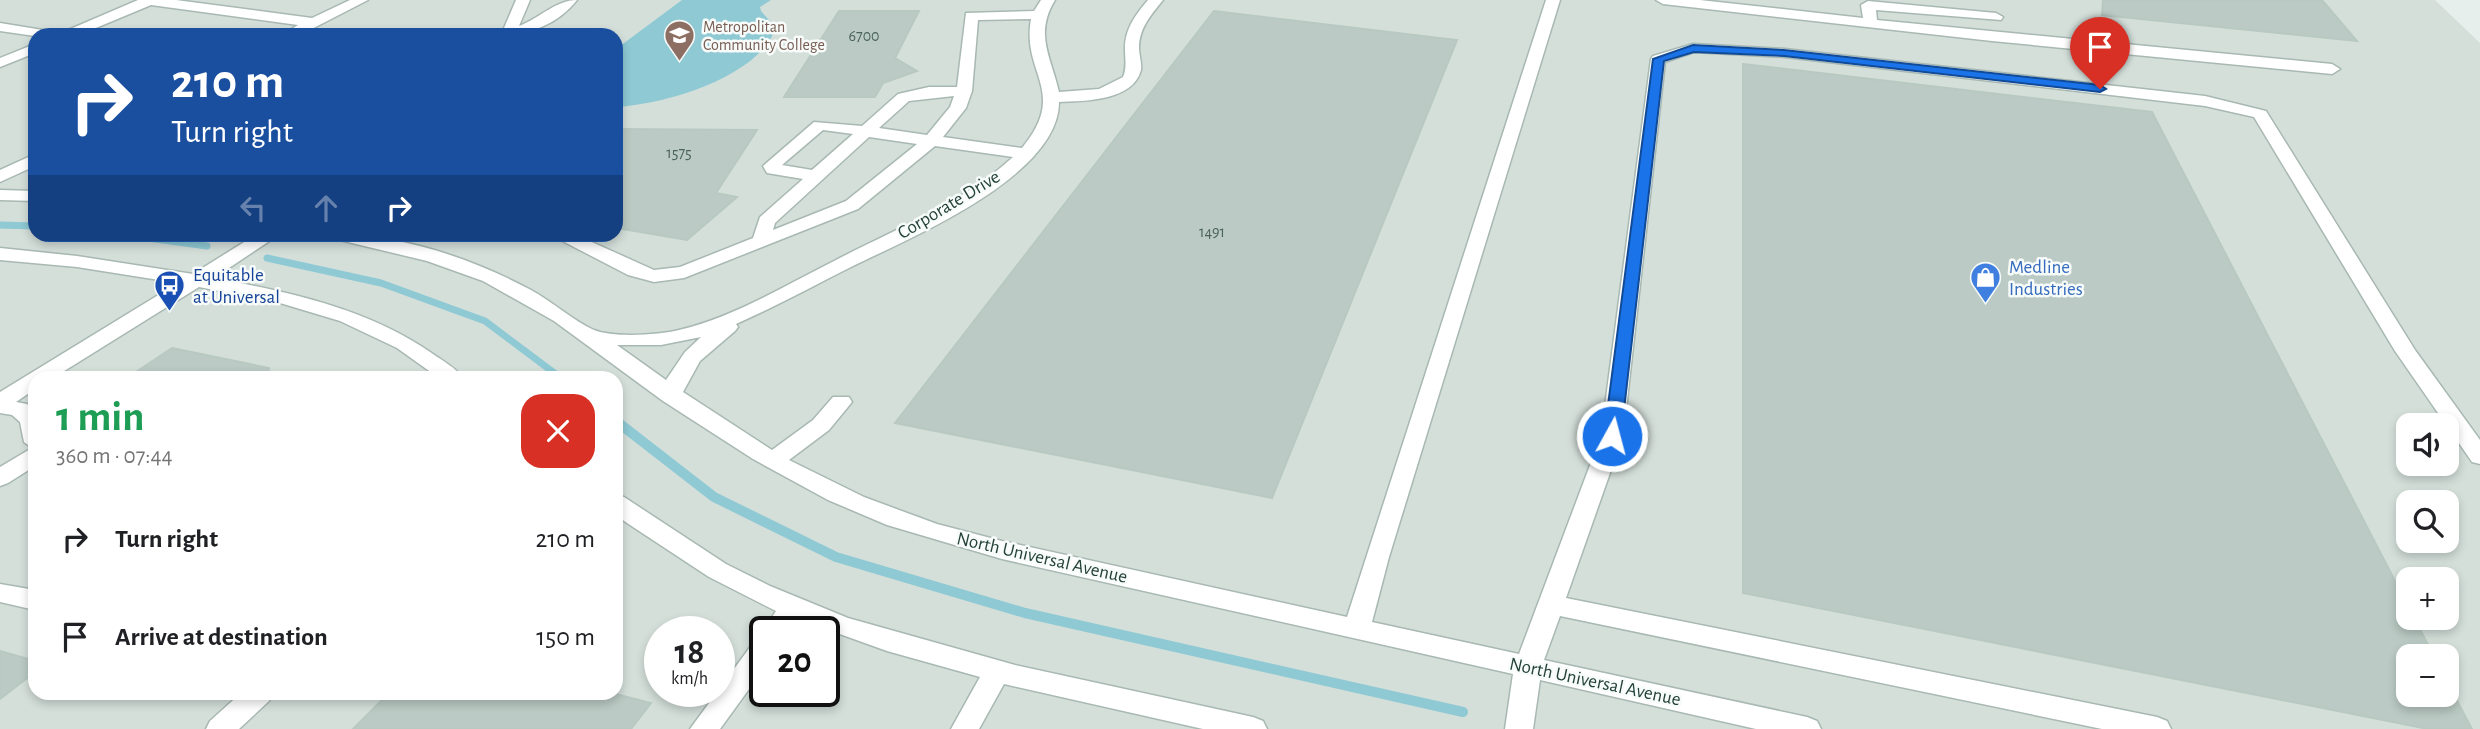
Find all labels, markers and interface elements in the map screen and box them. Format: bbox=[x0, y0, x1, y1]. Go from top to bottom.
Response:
pin bbox=[2070, 17, 2130, 89]
school or university icon: Metropolitan Community College bbox=[663, 19, 697, 63]
place label: Metropolitan Community College bbox=[703, 19, 825, 54]
house number: 6700 bbox=[848, 28, 880, 44]
icon: arrive bbox=[2081, 28, 2119, 66]
icon: right bbox=[56, 56, 147, 147]
text: 210 m bbox=[171, 58, 284, 107]
text: Turn right bbox=[171, 116, 293, 148]
house number: 1575 bbox=[666, 145, 692, 161]
street label: Corporate Drive bbox=[895, 167, 1003, 243]
icon: left bbox=[234, 189, 272, 227]
icon: ahead bbox=[307, 189, 345, 227]
icon: right bbox=[380, 189, 418, 227]
house number: 1491 bbox=[1199, 224, 1225, 240]
place label: Medline Industries bbox=[2009, 258, 2083, 299]
shop icon: Medline Industries bbox=[1969, 261, 2003, 305]
place label: Equitable at Universal bbox=[193, 266, 280, 307]
bus stop icon: Equitable at Universal bbox=[153, 269, 187, 313]
button: close bbox=[521, 394, 595, 468]
text: 1 min bbox=[56, 396, 145, 438]
position arrow bbox=[1575, 399, 1649, 473]
map controls bbox=[2396, 413, 2459, 707]
button: sound bbox=[2396, 413, 2459, 476]
text: 360 m · 07:44 bbox=[56, 445, 173, 468]
button: search bbox=[2396, 490, 2459, 553]
icon: right bbox=[56, 520, 94, 558]
text: Turn right bbox=[115, 526, 218, 552]
text: 210 m bbox=[535, 526, 595, 552]
street label: North Universal Avenue bbox=[955, 529, 1129, 587]
button: + bbox=[2396, 567, 2459, 630]
speed limit sign: 20 bbox=[749, 616, 840, 707]
icon: arrive bbox=[56, 618, 94, 656]
text: Arrive at destination bbox=[115, 624, 328, 650]
text: 150 m bbox=[536, 624, 595, 650]
text: 18 bbox=[675, 635, 704, 670]
button: − bbox=[2396, 644, 2459, 707]
street label: North Universal Avenue bbox=[1508, 655, 1682, 709]
text: km/h bbox=[671, 670, 708, 688]

